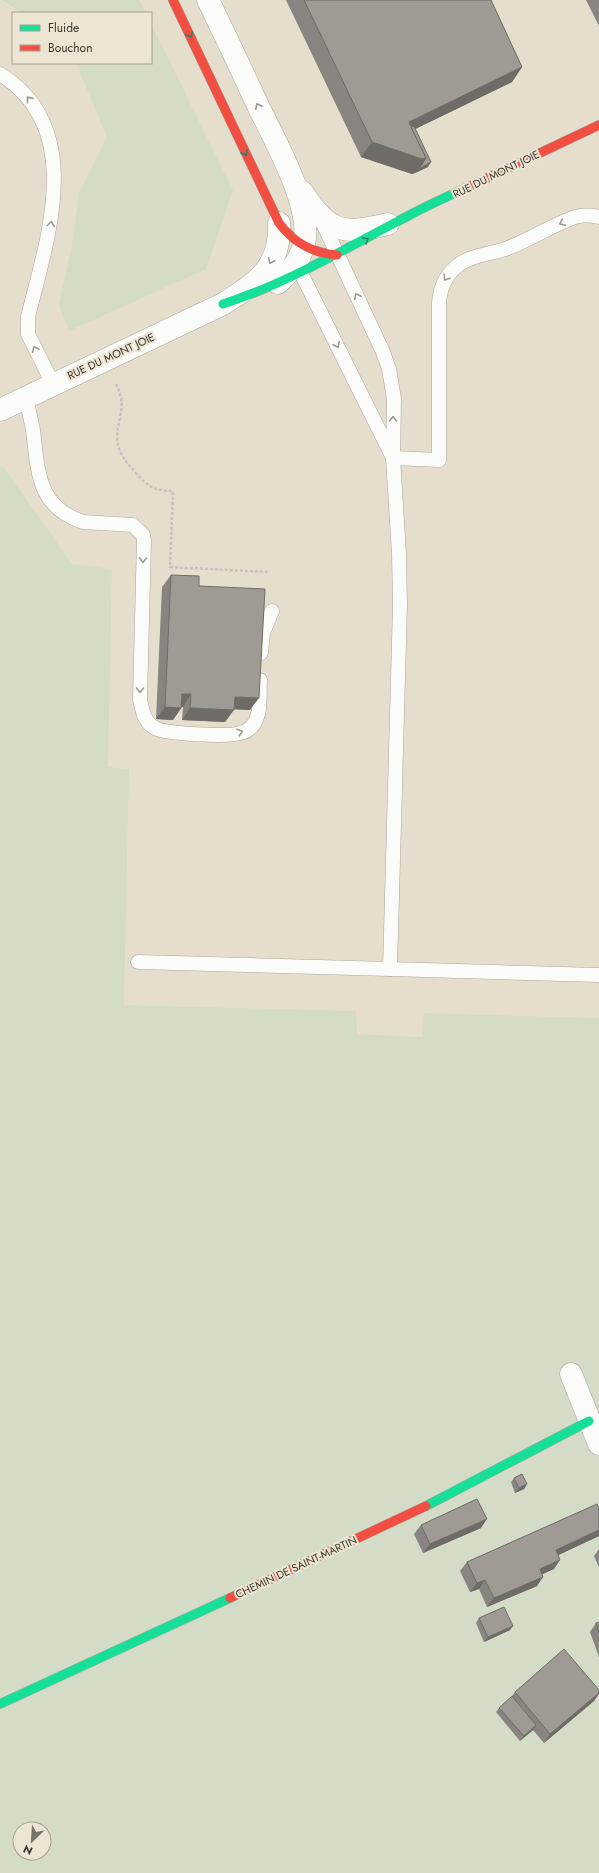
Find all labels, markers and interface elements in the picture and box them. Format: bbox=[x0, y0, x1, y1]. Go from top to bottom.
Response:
legend bbox=[12, 12, 152, 64]
text: Fluide bbox=[48, 19, 79, 37]
one-way arrow bbox=[185, 31, 193, 39]
text: Bouchon bbox=[48, 39, 92, 57]
one-way arrow bbox=[27, 97, 34, 104]
one-way arrow bbox=[255, 103, 263, 110]
street label: RUE DU MONT JOIE bbox=[450, 146, 542, 202]
one-way arrow bbox=[240, 148, 248, 156]
one-way arrow bbox=[558, 218, 566, 226]
one-way arrow bbox=[46, 221, 55, 227]
one-way arrow bbox=[362, 237, 369, 245]
one-way arrow bbox=[268, 256, 276, 264]
one-way arrow bbox=[444, 274, 451, 281]
one-way arrow bbox=[354, 293, 362, 301]
street label: RUE DU MONT JOIE bbox=[65, 329, 157, 383]
one-way arrow bbox=[332, 340, 340, 348]
one-way arrow bbox=[32, 346, 40, 354]
one-way arrow bbox=[389, 416, 397, 422]
one-way arrow bbox=[139, 557, 147, 563]
one-way arrow bbox=[136, 687, 144, 693]
one-way arrow bbox=[237, 728, 244, 737]
street label: CHEMIN DE SAINT-MARTIN bbox=[233, 1532, 359, 1602]
north arrow bbox=[12, 1821, 52, 1861]
text: N bbox=[20, 1841, 35, 1859]

